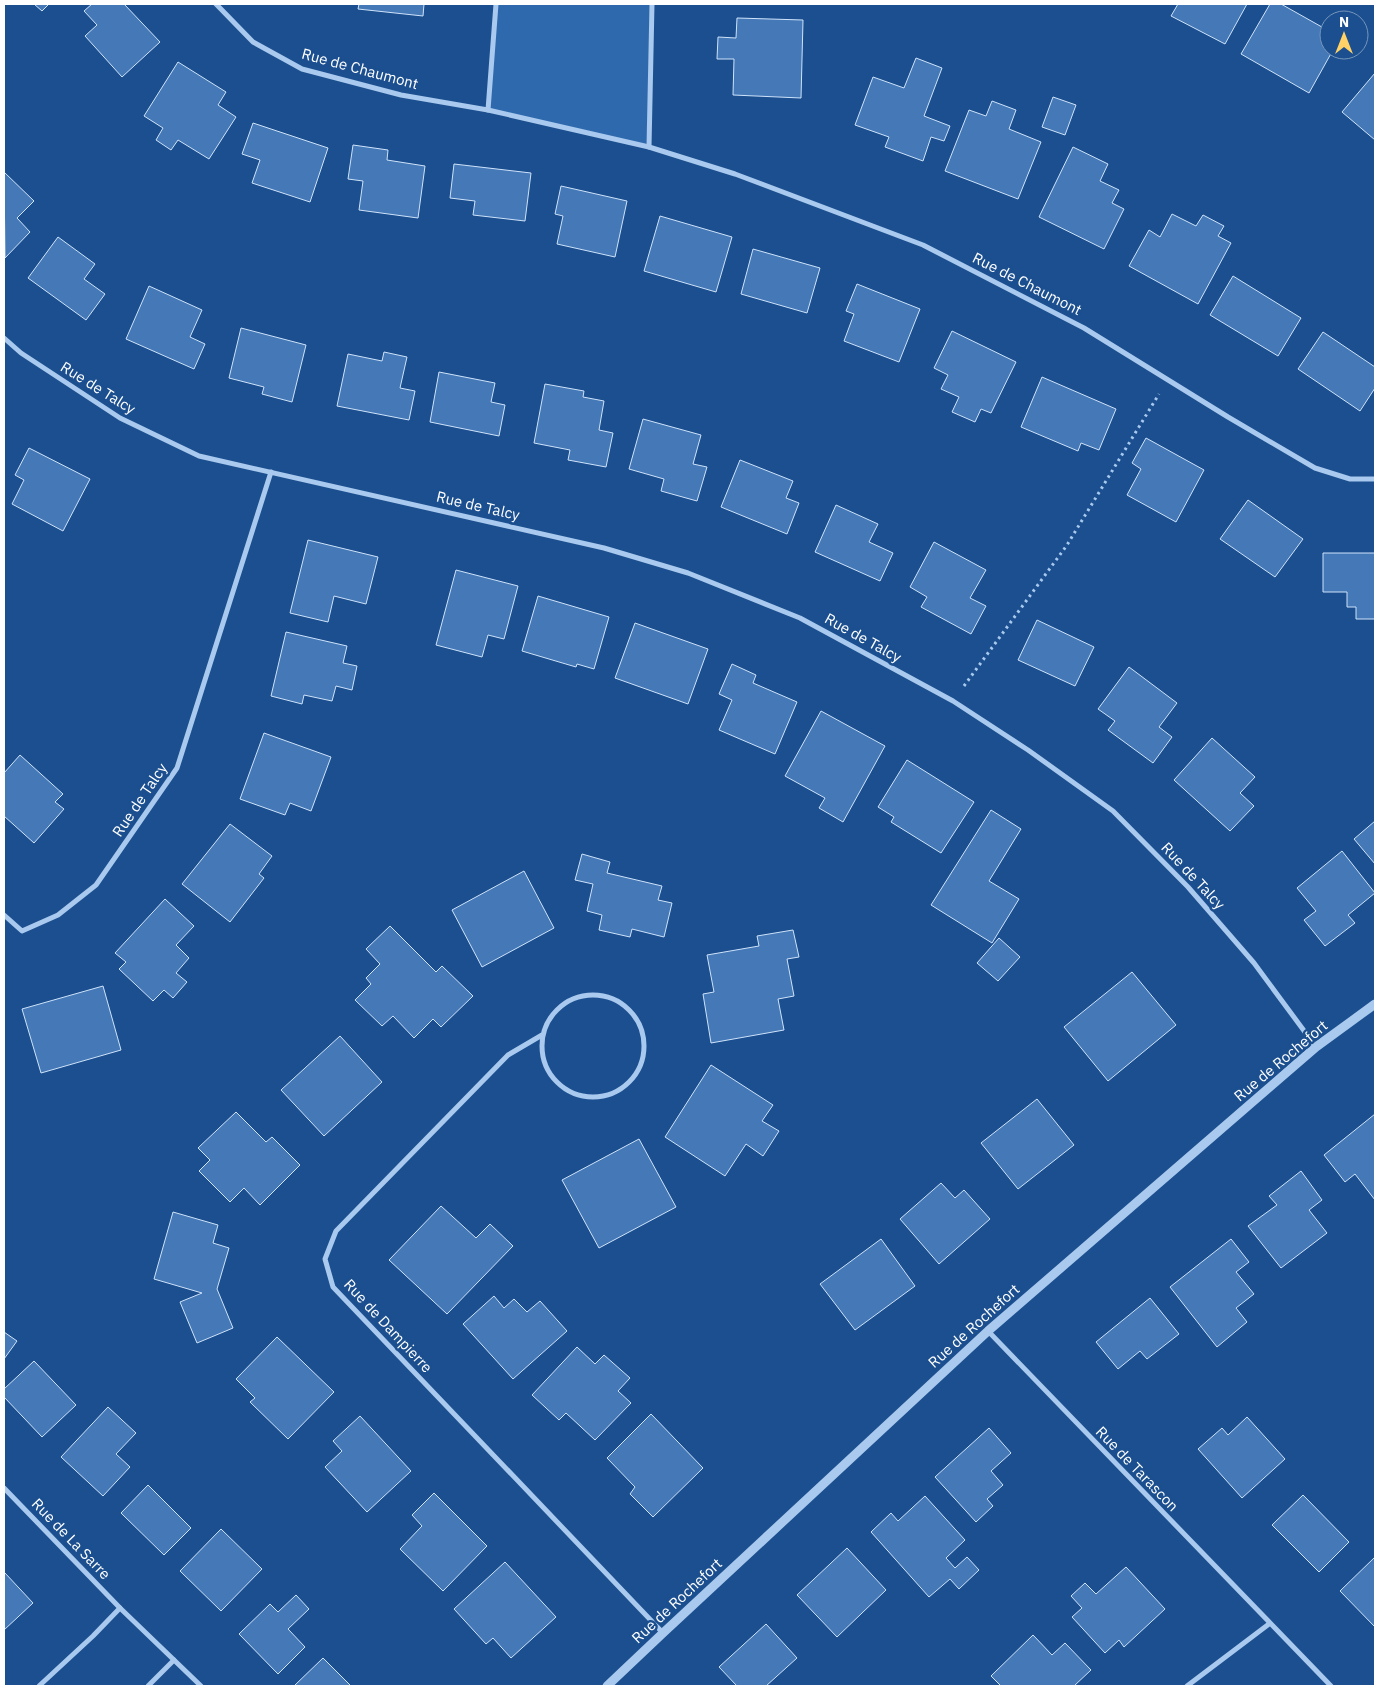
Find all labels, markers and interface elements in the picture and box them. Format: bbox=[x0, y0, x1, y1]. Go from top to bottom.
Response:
north arrow bbox=[1319, 10, 1369, 60]
text: N bbox=[1339, 13, 1349, 31]
street label: Rue de Chaumont bbox=[300, 44, 421, 93]
street label: Rue de Chaumont bbox=[969, 248, 1085, 319]
street label: Rue de Talcy bbox=[57, 357, 140, 418]
street label: Rue de Talcy bbox=[435, 487, 522, 524]
street label: Rue de Talcy bbox=[821, 609, 905, 667]
street label: Rue de Talcy bbox=[108, 759, 172, 840]
street label: Rue de Talcy bbox=[1157, 838, 1230, 914]
street label: Rue de Rochefort bbox=[1230, 1016, 1331, 1105]
street label: Rue de Dampierre bbox=[340, 1275, 437, 1377]
street label: Rue de Rochefort bbox=[924, 1280, 1023, 1372]
street label: Rue de Tarascon bbox=[1092, 1422, 1183, 1515]
street label: Rue de La Sarre bbox=[28, 1494, 115, 1583]
street label: Rue de Rochefort bbox=[628, 1554, 726, 1647]

